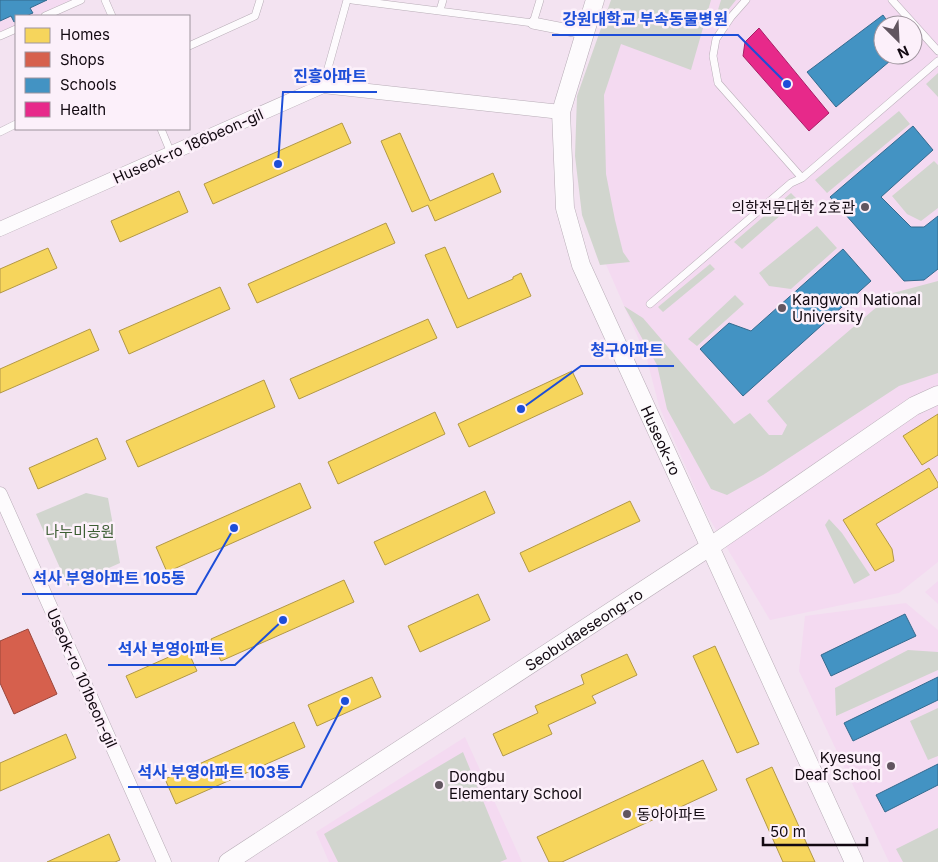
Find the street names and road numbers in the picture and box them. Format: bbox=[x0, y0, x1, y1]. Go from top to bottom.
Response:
street label: Huseok-ro 186beon-gil bbox=[110, 104, 266, 188]
street label: Huseok-ro bbox=[637, 402, 685, 478]
street label: Seobudaeseong-ro bbox=[521, 584, 646, 675]
street label: Useok-ro 101beon-gil bbox=[43, 605, 121, 751]

